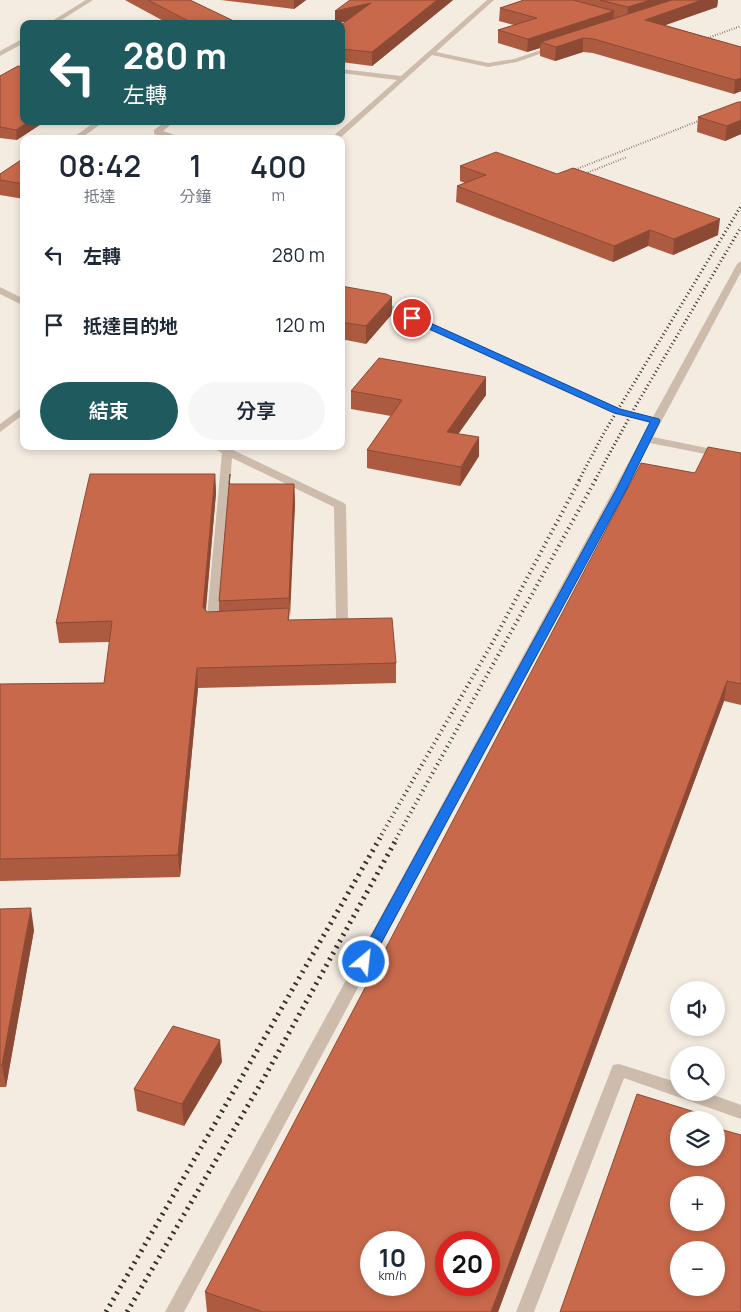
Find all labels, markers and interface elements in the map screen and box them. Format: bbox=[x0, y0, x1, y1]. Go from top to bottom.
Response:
text: 280 m bbox=[123, 32, 227, 80]
icon: left bbox=[40, 40, 105, 105]
text: 左轉 bbox=[123, 80, 167, 110]
text: 08:42 bbox=[58, 145, 141, 186]
text: 1 bbox=[189, 145, 202, 186]
text: 400 bbox=[250, 146, 307, 187]
text: m bbox=[272, 184, 285, 206]
text: 抵達 bbox=[84, 185, 116, 207]
text: 分鐘 bbox=[180, 185, 212, 207]
icon: left bbox=[40, 241, 68, 269]
text: 280 m bbox=[272, 242, 325, 268]
text: 左轉 bbox=[83, 243, 121, 269]
pin bbox=[391, 297, 433, 339]
icon: arrive bbox=[398, 304, 426, 332]
icon: arrive bbox=[40, 311, 68, 339]
text: 120 m bbox=[275, 312, 325, 338]
text: 抵達目的地 bbox=[83, 313, 178, 339]
button: 結束 bbox=[40, 382, 178, 440]
button: 分享 bbox=[188, 382, 325, 440]
position arrow bbox=[337, 935, 389, 987]
map controls bbox=[670, 981, 725, 1296]
button: sound bbox=[670, 981, 725, 1036]
button: search bbox=[670, 1046, 725, 1101]
button: layers bbox=[670, 1111, 725, 1166]
button: + bbox=[670, 1176, 725, 1231]
speed limit sign: 20 bbox=[435, 1231, 500, 1296]
text: 10 bbox=[379, 1240, 406, 1275]
button: − bbox=[670, 1241, 725, 1296]
text: km/h bbox=[379, 1267, 406, 1284]

